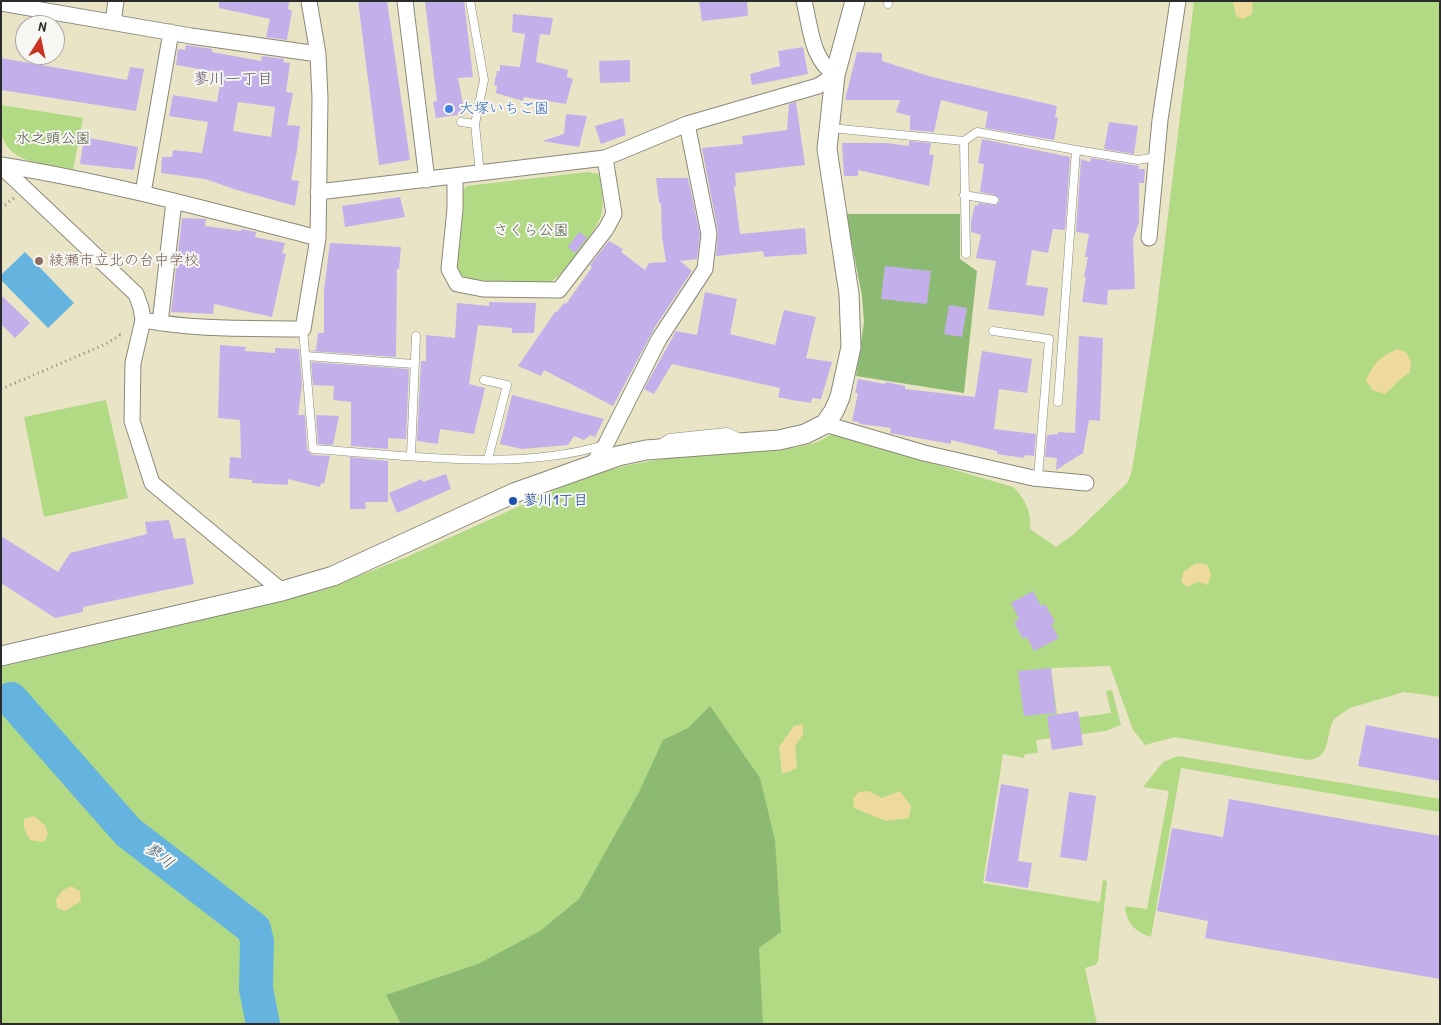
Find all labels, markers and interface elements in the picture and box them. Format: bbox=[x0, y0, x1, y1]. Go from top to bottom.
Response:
north arrow bbox=[15, 15, 65, 65]
text: N bbox=[37, 16, 48, 36]
district label: 蓼川一丁目 bbox=[193, 70, 273, 90]
place label: 大塚いちご園 bbox=[459, 100, 549, 118]
marker: 大塚いちご園 bbox=[443, 103, 455, 115]
park label: 水之頭公園 bbox=[16, 130, 90, 148]
park label: さくら公園 bbox=[494, 222, 568, 240]
place label: 綾瀬市立北の台中学校 bbox=[49, 252, 199, 270]
marker: 綾瀬市立北の台中学校 bbox=[33, 255, 45, 267]
place label: 蓼川1丁目 bbox=[523, 492, 588, 510]
marker: 蓼川1丁目 bbox=[507, 495, 519, 507]
water label: 蓼川 bbox=[140, 839, 178, 873]

